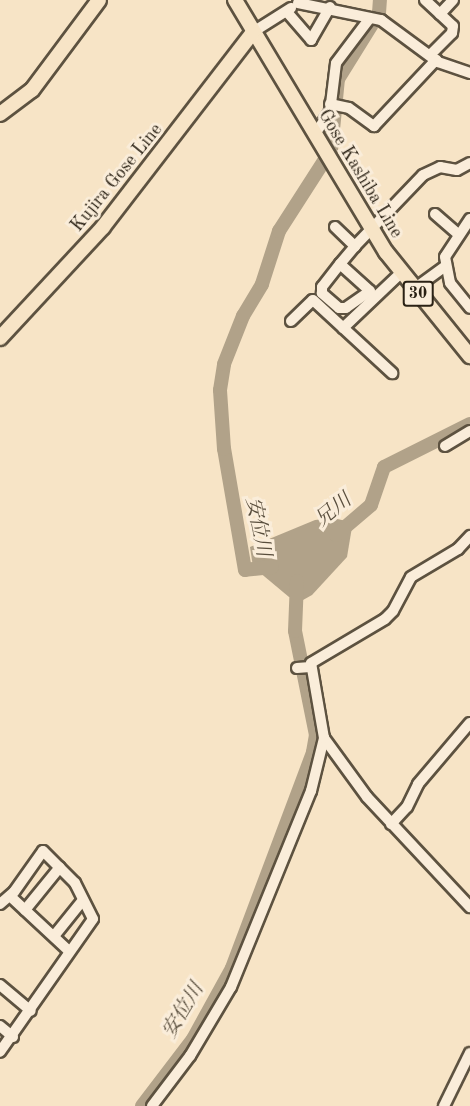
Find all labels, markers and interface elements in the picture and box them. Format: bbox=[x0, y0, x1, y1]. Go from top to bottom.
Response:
street label: Gose Kashiba Line bbox=[313, 106, 407, 242]
street label: Kujira Gose Line bbox=[67, 119, 167, 237]
road number: 30 bbox=[402, 281, 434, 307]
water label: 兄川 bbox=[311, 489, 357, 533]
water label: 安位川 bbox=[239, 495, 275, 559]
water label: 安位川 bbox=[158, 979, 210, 1043]

